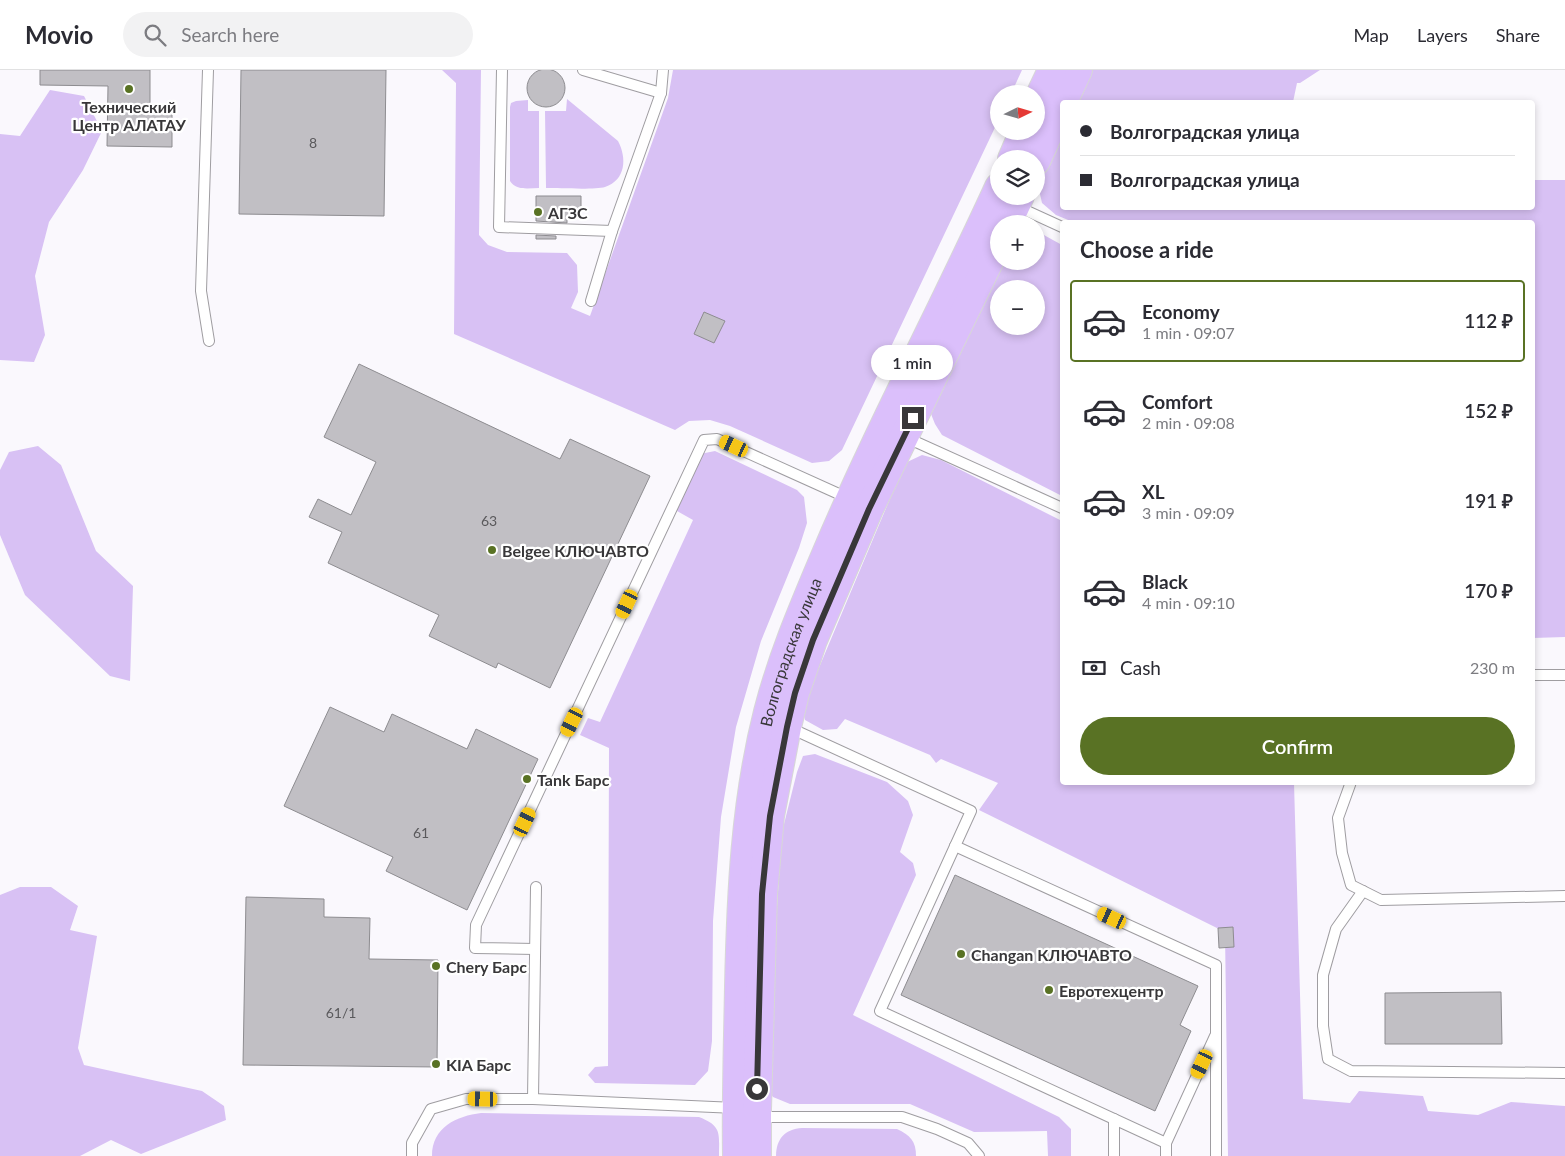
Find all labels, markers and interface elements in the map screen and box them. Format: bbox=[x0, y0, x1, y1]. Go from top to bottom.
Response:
search box bbox=[123, 12, 473, 57]
text: Movio bbox=[25, 20, 93, 49]
icon: search bbox=[141, 21, 169, 49]
text: Search here bbox=[181, 23, 279, 46]
text: Map bbox=[1353, 24, 1389, 46]
text: Layers bbox=[1417, 24, 1468, 46]
text: Share bbox=[1496, 24, 1540, 46]
marker: Технический Центр АЛАТАУ bbox=[123, 83, 135, 95]
north arrow bbox=[990, 85, 1045, 140]
map controls bbox=[990, 85, 1045, 335]
place label: Технический Центр АЛАТАУ bbox=[72, 97, 187, 134]
text: Волгоградская улица bbox=[1110, 120, 1300, 143]
house number: 8 bbox=[309, 134, 317, 151]
button: layers bbox=[990, 150, 1045, 205]
text: Волгоградская улица bbox=[1110, 168, 1300, 191]
place label: АГЗС bbox=[547, 203, 588, 222]
marker: АГЗС bbox=[532, 206, 544, 218]
button: + bbox=[990, 215, 1045, 270]
text: Choose a ride bbox=[1080, 236, 1214, 263]
button: − bbox=[990, 280, 1045, 335]
icon: car bbox=[1082, 299, 1127, 344]
text: Economy bbox=[1142, 300, 1220, 323]
text: 112 ₽ bbox=[1464, 309, 1513, 332]
text: 1 min · 09:07 bbox=[1142, 323, 1235, 342]
callout: 1 min bbox=[872, 346, 954, 380]
text: 1 min bbox=[892, 353, 932, 372]
icon: car bbox=[1082, 389, 1127, 434]
text: Comfort bbox=[1142, 390, 1213, 413]
text: 152 ₽ bbox=[1464, 399, 1513, 422]
route end bbox=[902, 407, 924, 429]
text: 2 min · 09:08 bbox=[1142, 413, 1235, 432]
car bbox=[717, 433, 750, 459]
icon: car bbox=[1082, 479, 1127, 524]
text: XL bbox=[1142, 480, 1165, 503]
text: 191 ₽ bbox=[1464, 489, 1513, 512]
text: 3 min · 09:09 bbox=[1142, 503, 1235, 522]
house number: 63 bbox=[481, 512, 497, 529]
place label: Belgee КЛЮЧАВТО bbox=[502, 541, 649, 560]
marker: Belgee КЛЮЧАВТО bbox=[486, 544, 498, 556]
icon: car bbox=[1082, 569, 1127, 614]
text: Black bbox=[1142, 570, 1188, 593]
street label: Волгоградская улица bbox=[755, 575, 825, 728]
text: 170 ₽ bbox=[1464, 579, 1513, 602]
car bbox=[613, 587, 640, 621]
text: 4 min · 09:10 bbox=[1142, 593, 1235, 612]
icon: cash bbox=[1080, 654, 1108, 682]
text: Cash bbox=[1120, 656, 1161, 679]
text: 230 m bbox=[1470, 658, 1515, 677]
car bbox=[558, 705, 585, 739]
button: Confirm bbox=[1080, 717, 1515, 775]
place label: Tank Барс bbox=[537, 770, 610, 789]
marker: Tank Барс bbox=[521, 773, 533, 785]
car bbox=[511, 805, 538, 839]
house number: 61 bbox=[413, 824, 429, 841]
car bbox=[1095, 905, 1128, 931]
place label: Changan КЛЮЧАВТО bbox=[971, 945, 1132, 964]
marker: Changan КЛЮЧАВТО bbox=[955, 948, 967, 960]
place label: Chery Барс bbox=[446, 957, 527, 976]
marker: Chery Барс bbox=[430, 960, 442, 972]
place label: Евротехцентр bbox=[1059, 981, 1164, 1000]
marker: Евротехцентр bbox=[1043, 984, 1055, 996]
house number: 61/1 bbox=[326, 1004, 356, 1021]
car bbox=[1188, 1047, 1215, 1081]
place label: KIA Барс bbox=[446, 1055, 511, 1074]
marker: KIA Барс bbox=[430, 1058, 442, 1070]
route start bbox=[746, 1078, 768, 1100]
car bbox=[467, 1091, 498, 1107]

